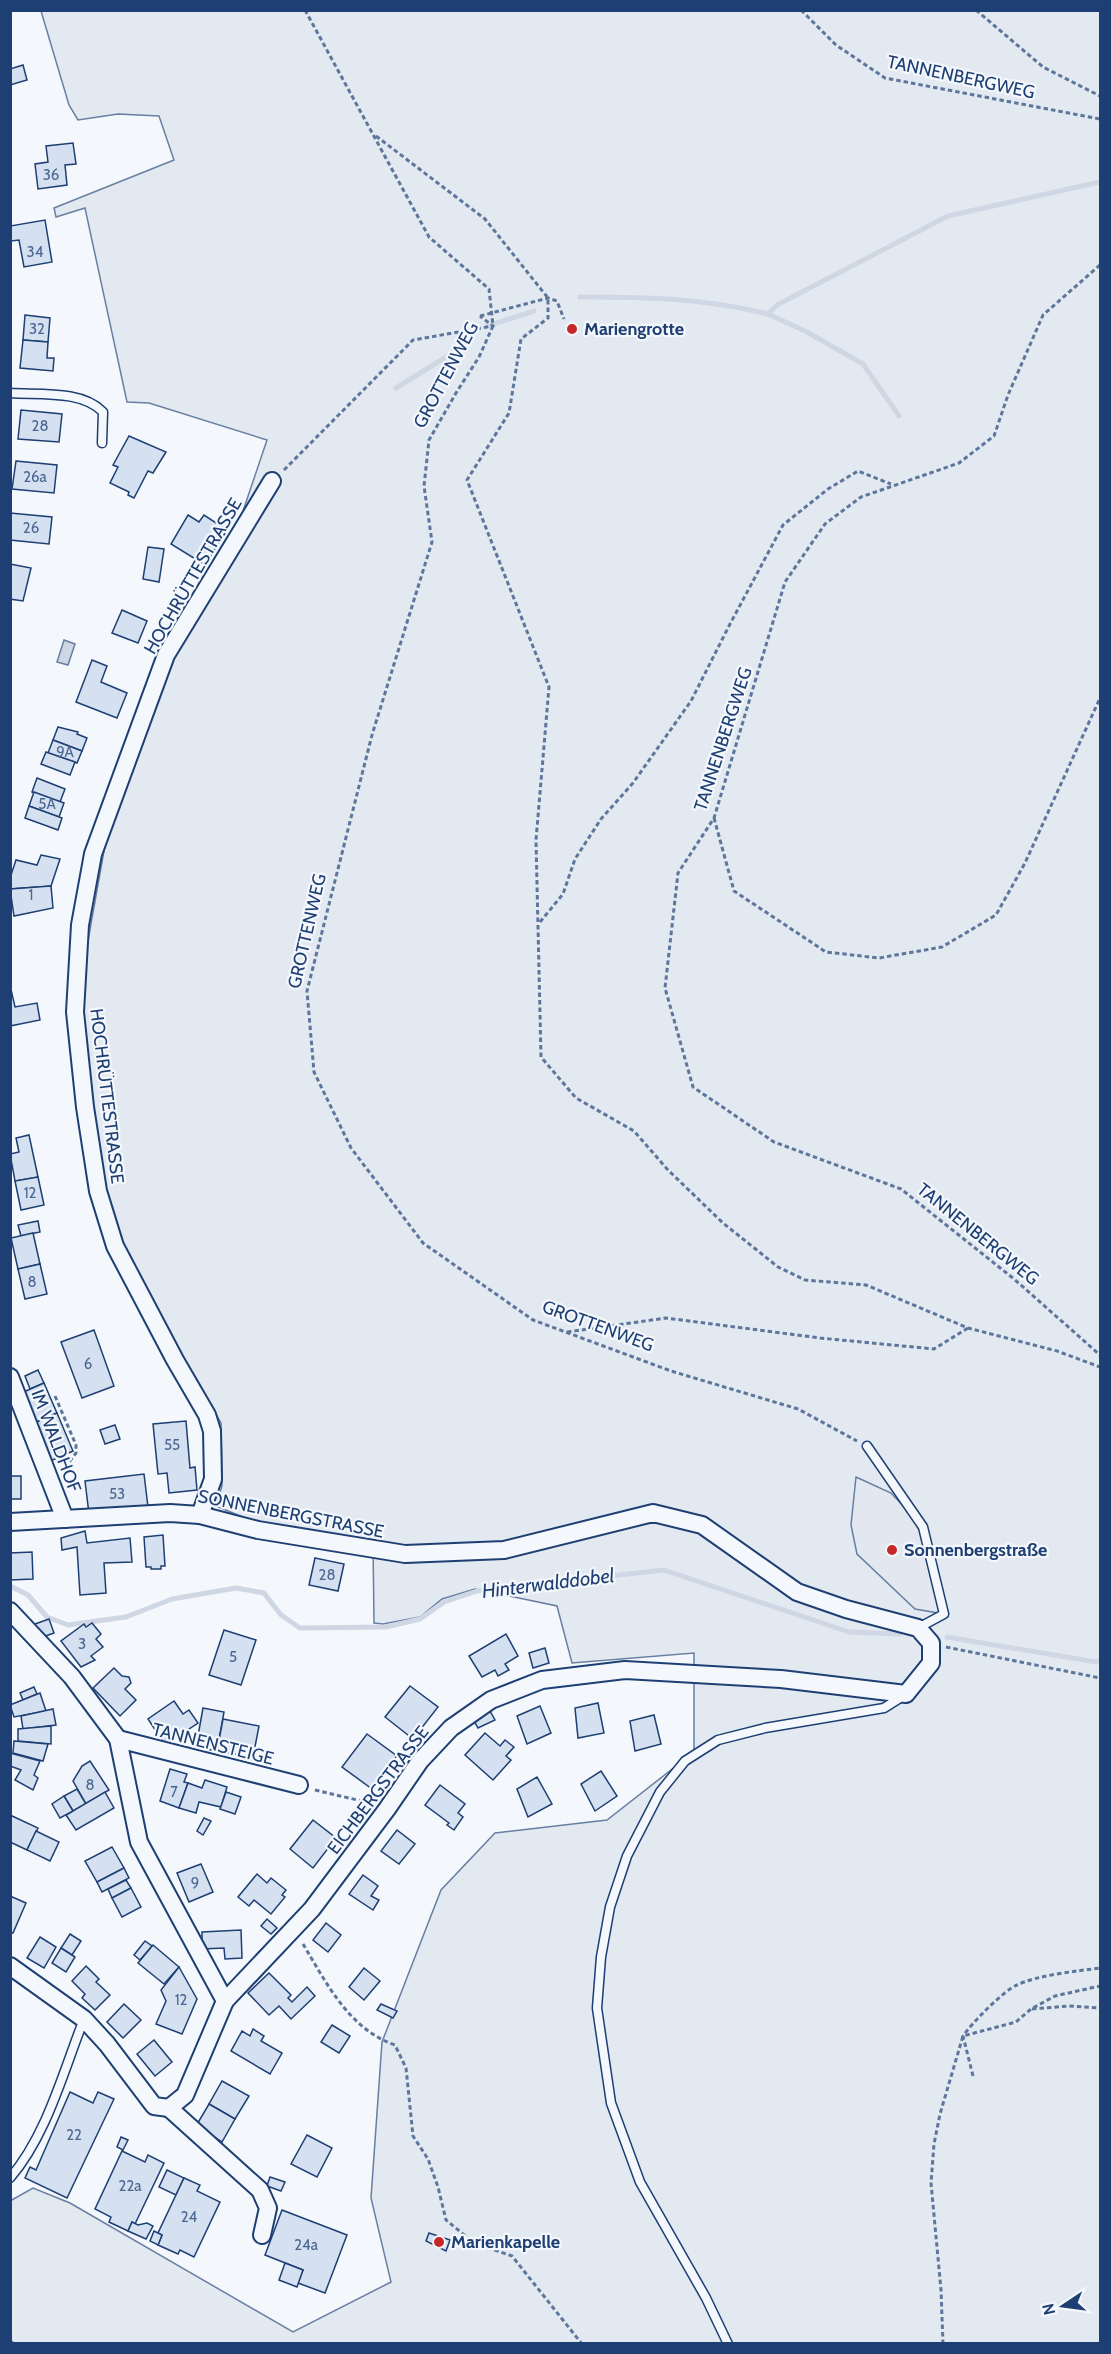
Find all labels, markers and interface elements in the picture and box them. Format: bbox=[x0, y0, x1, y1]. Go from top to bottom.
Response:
street label: TANNENBERGWEG bbox=[885, 51, 1037, 103]
house number: 36 bbox=[43, 166, 59, 184]
house number: 34 bbox=[27, 243, 44, 261]
street label: GROTTENWEG bbox=[409, 318, 483, 432]
place label: Mariengrotte bbox=[584, 318, 684, 340]
house number: 32 bbox=[29, 320, 45, 338]
marker: Mariengrotte bbox=[565, 322, 579, 336]
house number: 28 bbox=[32, 417, 48, 435]
house number: 26a bbox=[23, 468, 48, 486]
street label: HOCHRÜTTESTRASSE bbox=[139, 494, 247, 658]
house number: 26 bbox=[23, 519, 39, 537]
street label: TANNENBERGWEG bbox=[689, 664, 757, 814]
house number: 9A bbox=[56, 743, 74, 761]
house number: 5A bbox=[38, 795, 56, 813]
street label: GROTTENWEG bbox=[283, 871, 331, 991]
house number: 1 bbox=[29, 886, 33, 904]
street label: HOCHRÜTTESTRASSE bbox=[85, 1007, 129, 1185]
street label: TANNENBERGWEG bbox=[913, 1178, 1043, 1290]
house number: 12 bbox=[24, 1184, 37, 1202]
house number: 8 bbox=[27, 1273, 37, 1291]
street label: GROTTENWEG bbox=[539, 1296, 657, 1356]
house number: 6 bbox=[84, 1355, 92, 1373]
street label: IM WALDHOF bbox=[26, 1386, 86, 1496]
house number: 55 bbox=[164, 1436, 180, 1454]
house number: 53 bbox=[109, 1485, 125, 1503]
street label: SONNENBERGSTRASSE bbox=[196, 1485, 386, 1543]
place label: Sonnenbergstraße bbox=[904, 1539, 1047, 1561]
marker: Sonnenbergstraße bbox=[885, 1543, 899, 1557]
water label: Hinterwalddobel bbox=[480, 1563, 616, 1603]
house number: 28 bbox=[319, 1566, 335, 1584]
house number: 3 bbox=[78, 1635, 86, 1653]
house number: 5 bbox=[229, 1648, 237, 1666]
street label: TANNENSTEIGE bbox=[150, 1718, 276, 1770]
street label: EICHBERGSTRASSE bbox=[323, 1721, 433, 1859]
house number: 8 bbox=[85, 1776, 95, 1794]
house number: 7 bbox=[170, 1783, 178, 1801]
house number: 9 bbox=[191, 1874, 199, 1892]
house number: 12 bbox=[175, 1991, 188, 2009]
house number: 22 bbox=[66, 2126, 82, 2144]
house number: 22a bbox=[119, 2177, 142, 2195]
house number: 24 bbox=[181, 2208, 198, 2226]
place label: Marienkapelle bbox=[451, 2231, 560, 2253]
marker: Marienkapelle bbox=[432, 2235, 446, 2249]
house number: 24a bbox=[294, 2236, 319, 2254]
north arrow bbox=[1033, 2276, 1093, 2336]
text: N bbox=[1038, 2302, 1059, 2317]

